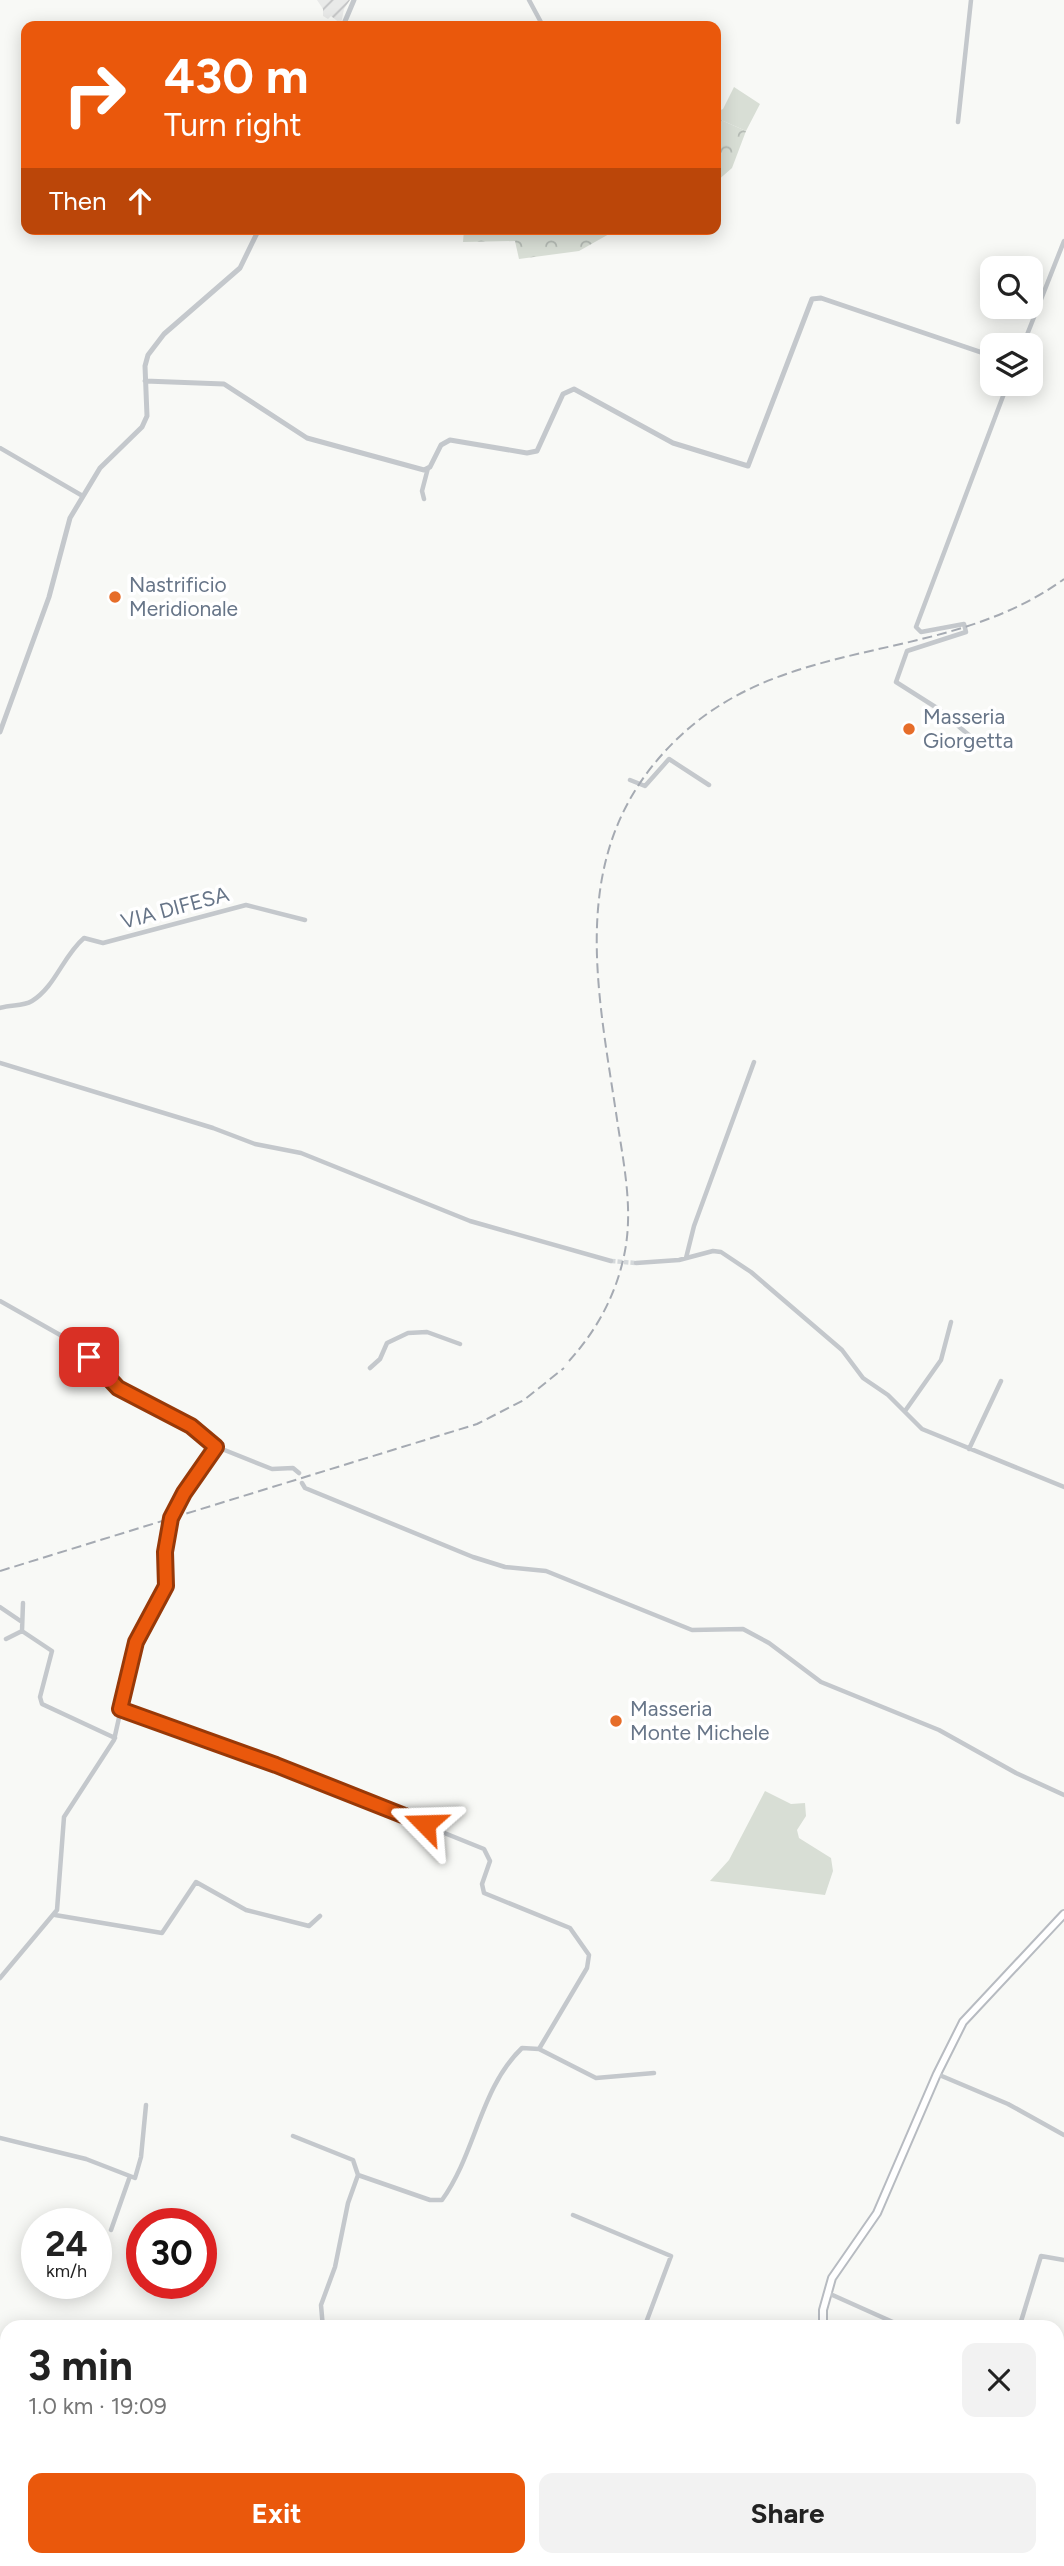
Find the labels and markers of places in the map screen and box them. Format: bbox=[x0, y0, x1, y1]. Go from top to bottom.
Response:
place label: Nastrificio Meridionale bbox=[129, 572, 238, 621]
marker: Nastrificio Meridionale bbox=[107, 589, 123, 605]
place label: Masseria Giorgetta bbox=[923, 704, 1013, 753]
marker: Masseria Giorgetta bbox=[901, 721, 917, 737]
pin bbox=[59, 1327, 119, 1387]
place label: Masseria Monte Michele bbox=[630, 1696, 769, 1745]
marker: Masseria Monte Michele bbox=[608, 1713, 624, 1729]

